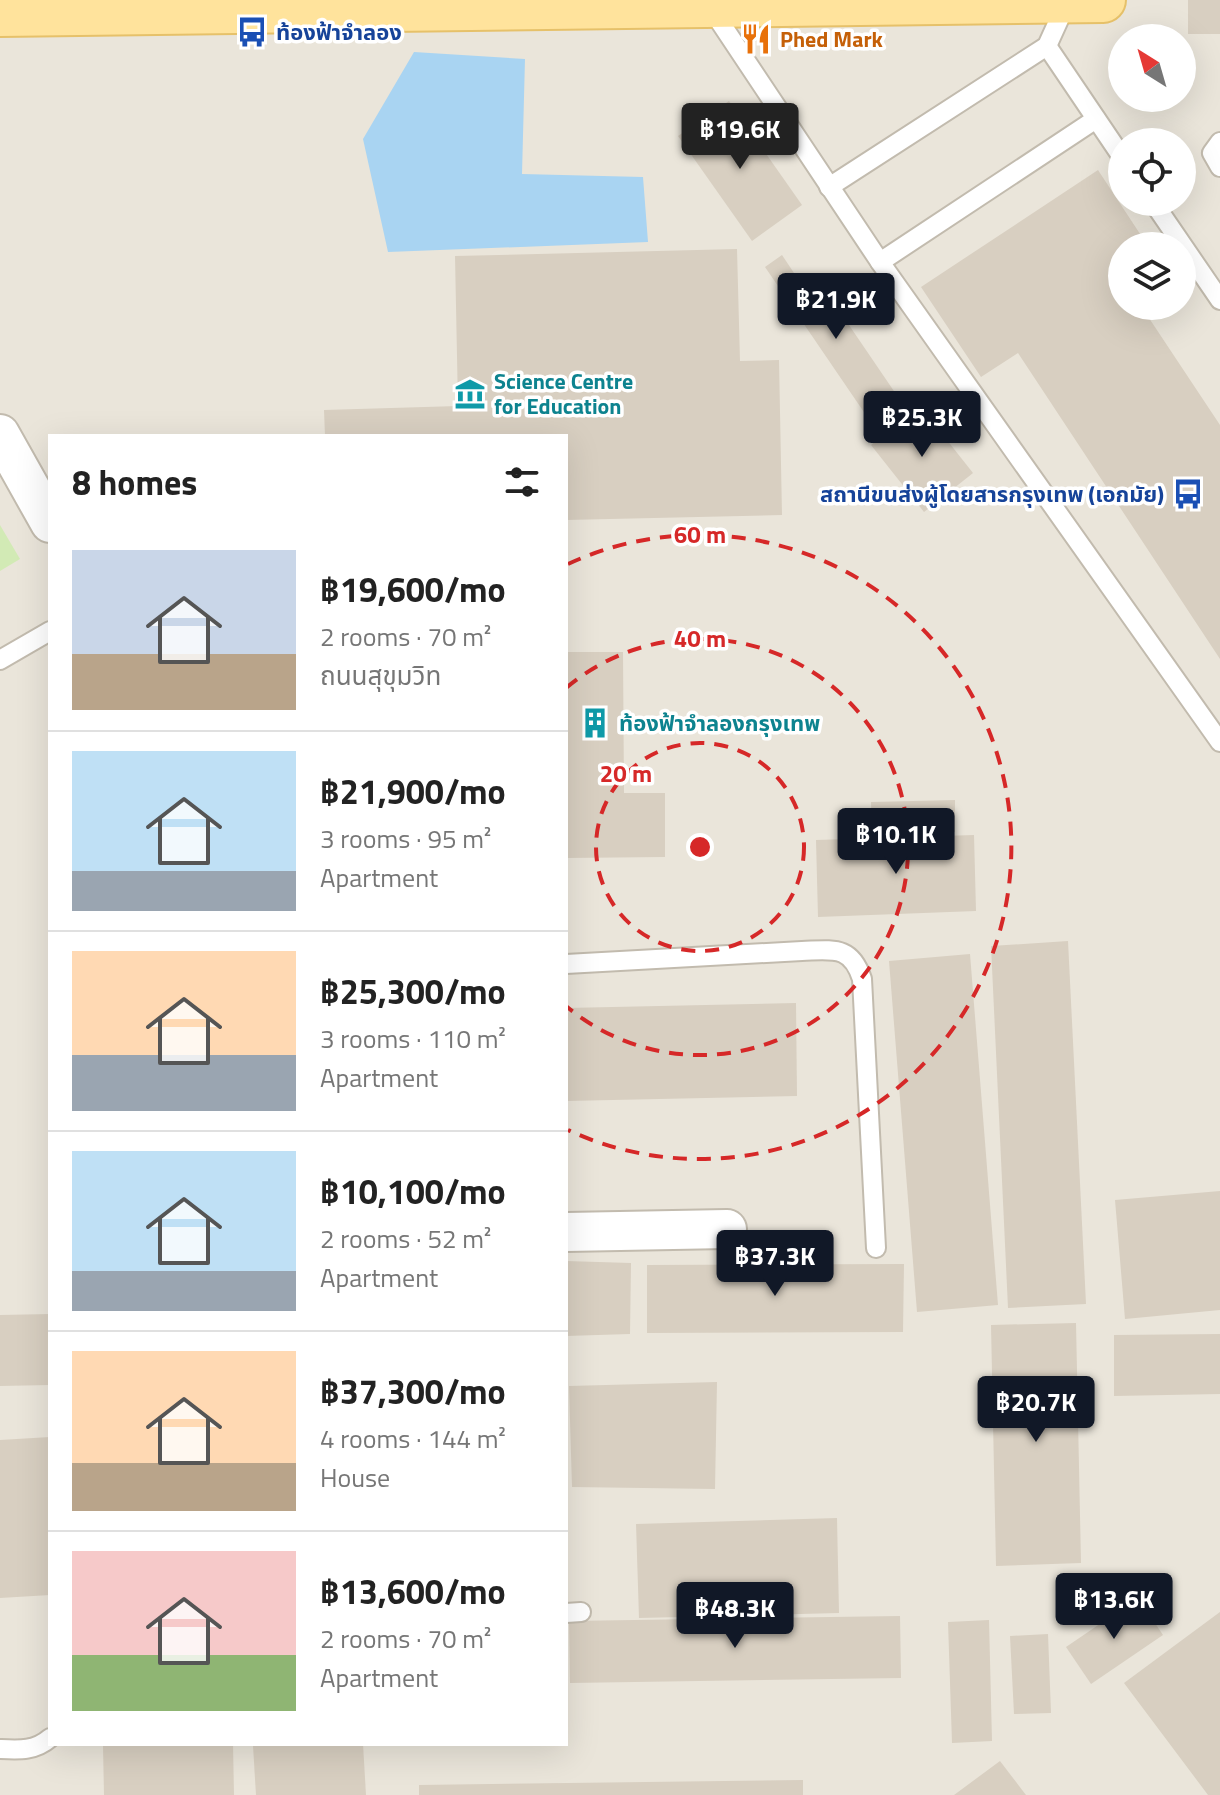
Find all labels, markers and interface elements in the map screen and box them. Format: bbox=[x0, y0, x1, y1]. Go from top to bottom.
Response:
bus stop icon: ท้องฟ้าจำลอง bbox=[235, 15, 269, 49]
place label: ท้องฟ้าจำลอง bbox=[276, 15, 402, 49]
restaurant icon: Phed Mark bbox=[739, 22, 773, 56]
place label: Phed Mark bbox=[780, 22, 884, 56]
north arrow bbox=[1108, 24, 1196, 112]
map controls bbox=[1108, 24, 1196, 320]
pin: ฿19.6K bbox=[675, 103, 805, 171]
text: ฿19.6K bbox=[700, 109, 780, 148]
button: locate bbox=[1108, 128, 1196, 216]
button: layers bbox=[1108, 232, 1196, 320]
pin: ฿21.9K bbox=[771, 273, 901, 341]
text: ฿21.9K bbox=[796, 279, 876, 318]
place label: Science Centre for Education bbox=[494, 364, 633, 423]
museum icon: Science Centre for Education bbox=[453, 377, 487, 411]
pin: ฿25.3K bbox=[857, 391, 987, 459]
text: ฿25.3K bbox=[882, 397, 962, 436]
text: 8 homes bbox=[72, 456, 197, 508]
icon: filters bbox=[500, 460, 544, 504]
place label: สถานีขนส่งผู้โดยสารกรุงเทพ (เอกมัย) bbox=[820, 477, 1164, 511]
bus stop icon: สถานีขนส่งผู้โดยสารกรุงเทพ (เอกมัย) bbox=[1171, 477, 1205, 511]
text: 60 m bbox=[674, 516, 726, 552]
text: ฿19,600/mo bbox=[320, 563, 506, 615]
icon: home bbox=[136, 582, 232, 678]
text: 2 rooms · 70 m² bbox=[320, 617, 491, 656]
text: 40 m bbox=[674, 620, 726, 656]
text: ถนนสุขุมวิท bbox=[320, 656, 441, 695]
building icon: ท้องฟ้าจำลองกรุงเทพ bbox=[578, 706, 612, 740]
place label: ท้องฟ้าจำลองกรุงเทพ bbox=[619, 706, 820, 740]
text: 20 m bbox=[600, 755, 652, 791]
text: ฿21,900/mo bbox=[320, 765, 506, 817]
icon: home bbox=[136, 783, 232, 879]
pin: ฿10.1K bbox=[831, 808, 961, 876]
text: ฿10.1K bbox=[856, 814, 936, 853]
text: 3 rooms · 95 m² bbox=[320, 819, 491, 858]
centre of rings bbox=[686, 833, 714, 861]
text: Apartment bbox=[320, 858, 438, 897]
text: ฿25,300/mo bbox=[320, 965, 506, 1017]
icon: home bbox=[136, 983, 232, 1079]
text: 3 rooms · 110 m² bbox=[320, 1019, 506, 1058]
text: Apartment bbox=[320, 1058, 438, 1097]
text: ฿10,100/mo bbox=[320, 1165, 506, 1217]
icon: home bbox=[136, 1183, 232, 1279]
text: 2 rooms · 52 m² bbox=[320, 1219, 491, 1258]
pin: ฿37.3K bbox=[710, 1230, 840, 1298]
text: ฿37.3K bbox=[735, 1236, 815, 1275]
text: Apartment bbox=[320, 1258, 438, 1297]
text: ฿37,300/mo bbox=[320, 1365, 506, 1417]
pin: ฿20.7K bbox=[971, 1376, 1101, 1444]
text: ฿20.7K bbox=[996, 1382, 1076, 1421]
icon: home bbox=[136, 1383, 232, 1479]
text: 4 rooms · 144 m² bbox=[320, 1419, 506, 1458]
text: House bbox=[320, 1458, 390, 1497]
text: ฿13,600/mo bbox=[320, 1565, 506, 1617]
pin: ฿13.6K bbox=[1049, 1573, 1179, 1641]
text: ฿13.6K bbox=[1074, 1579, 1154, 1618]
pin: ฿48.3K bbox=[670, 1582, 800, 1650]
icon: home bbox=[136, 1583, 232, 1679]
text: ฿48.3K bbox=[695, 1588, 775, 1627]
text: 2 rooms · 70 m² bbox=[320, 1619, 491, 1658]
text: Apartment bbox=[320, 1658, 438, 1697]

